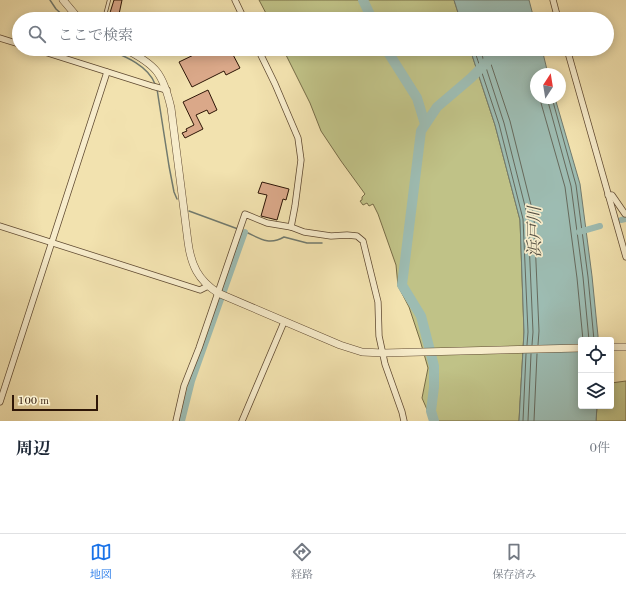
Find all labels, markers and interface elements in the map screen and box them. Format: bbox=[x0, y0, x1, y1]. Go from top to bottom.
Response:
search box bbox=[12, 12, 614, 56]
icon: search bbox=[26, 23, 48, 45]
text: ここで検索 bbox=[58, 29, 133, 44]
north arrow bbox=[530, 68, 566, 104]
water label: 浜戸川 bbox=[525, 205, 544, 258]
map controls bbox=[578, 337, 614, 409]
button: locate bbox=[578, 337, 614, 373]
button: layers bbox=[578, 373, 614, 409]
scale bar bbox=[12, 393, 98, 412]
text: 100 m bbox=[18, 396, 49, 407]
text: 周辺 bbox=[16, 441, 50, 458]
text: 0件 bbox=[589, 442, 610, 455]
tab: 地図 bbox=[90, 541, 112, 583]
tab: 経路 bbox=[291, 541, 313, 583]
tab: 保存済み bbox=[492, 541, 536, 583]

